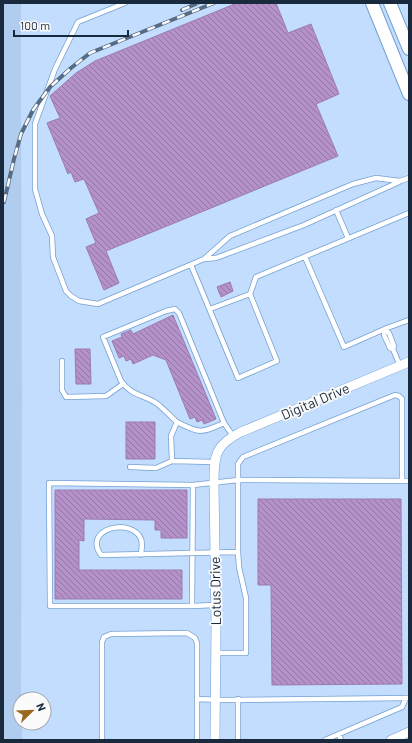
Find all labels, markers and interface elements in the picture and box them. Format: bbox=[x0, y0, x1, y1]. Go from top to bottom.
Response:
scale bar bbox=[14, 12, 128, 38]
text: 100 m bbox=[20, 18, 50, 32]
street label: Digital Drive bbox=[278, 379, 352, 423]
street label: Lotus Drive bbox=[206, 556, 224, 626]
north arrow bbox=[12, 691, 52, 731]
text: N bbox=[34, 701, 49, 713]

